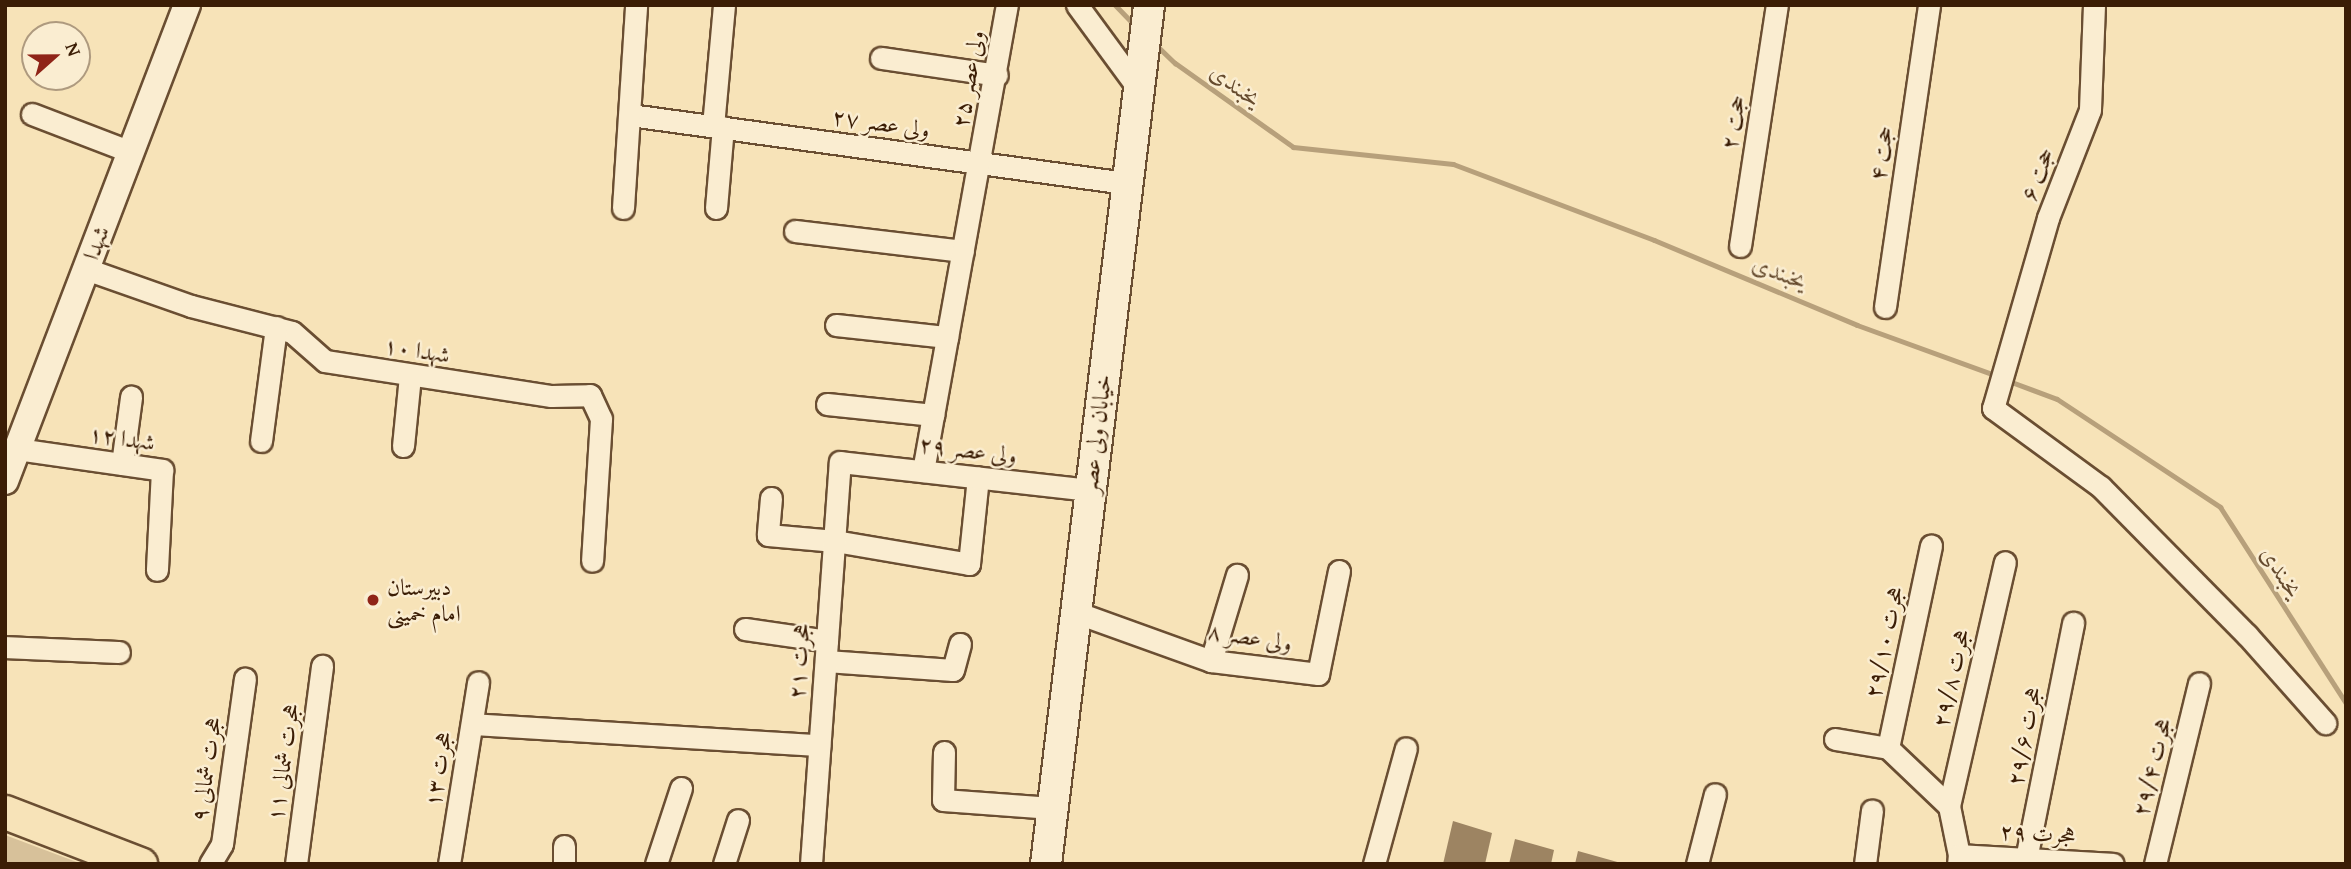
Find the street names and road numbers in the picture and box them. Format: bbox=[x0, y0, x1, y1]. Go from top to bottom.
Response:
street label: ولی عصر ۲۵ bbox=[946, 28, 990, 130]
street label: حجت ۲ bbox=[1715, 93, 1751, 151]
street label: ولی عصر ۲۷ bbox=[830, 103, 932, 143]
street label: حجت ۴ bbox=[1863, 124, 1899, 182]
street label: حجت ۶ bbox=[2014, 143, 2060, 205]
street label: شهدا bbox=[77, 222, 115, 264]
street label: شهدا ۱۰ bbox=[382, 331, 452, 369]
street label: خیابان ولی عصر bbox=[1075, 373, 1117, 495]
street label: شهدا ۱۲ bbox=[87, 420, 157, 456]
street label: ولی عصر ۲۹ bbox=[918, 430, 1018, 470]
street label: هجرت ۲۹/۱۰ bbox=[1859, 583, 1909, 701]
street label: ولی عصر ۸ bbox=[1206, 617, 1294, 657]
street label: هجرت ۲۱ bbox=[783, 622, 815, 700]
street label: هجرت ۲۹/۸ bbox=[1926, 626, 1976, 730]
street label: هجرت ۲۹/۶ bbox=[2001, 684, 2047, 788]
street label: هجرت شمالی ۱۱ bbox=[261, 701, 305, 823]
street label: هجرت شمالی ۹ bbox=[185, 715, 227, 823]
street label: هجرت ۲۹/۴ bbox=[2126, 715, 2178, 819]
street label: هجرت ۱۳ bbox=[418, 729, 458, 809]
street label: هجرت ۲۹ bbox=[1999, 817, 2077, 849]

